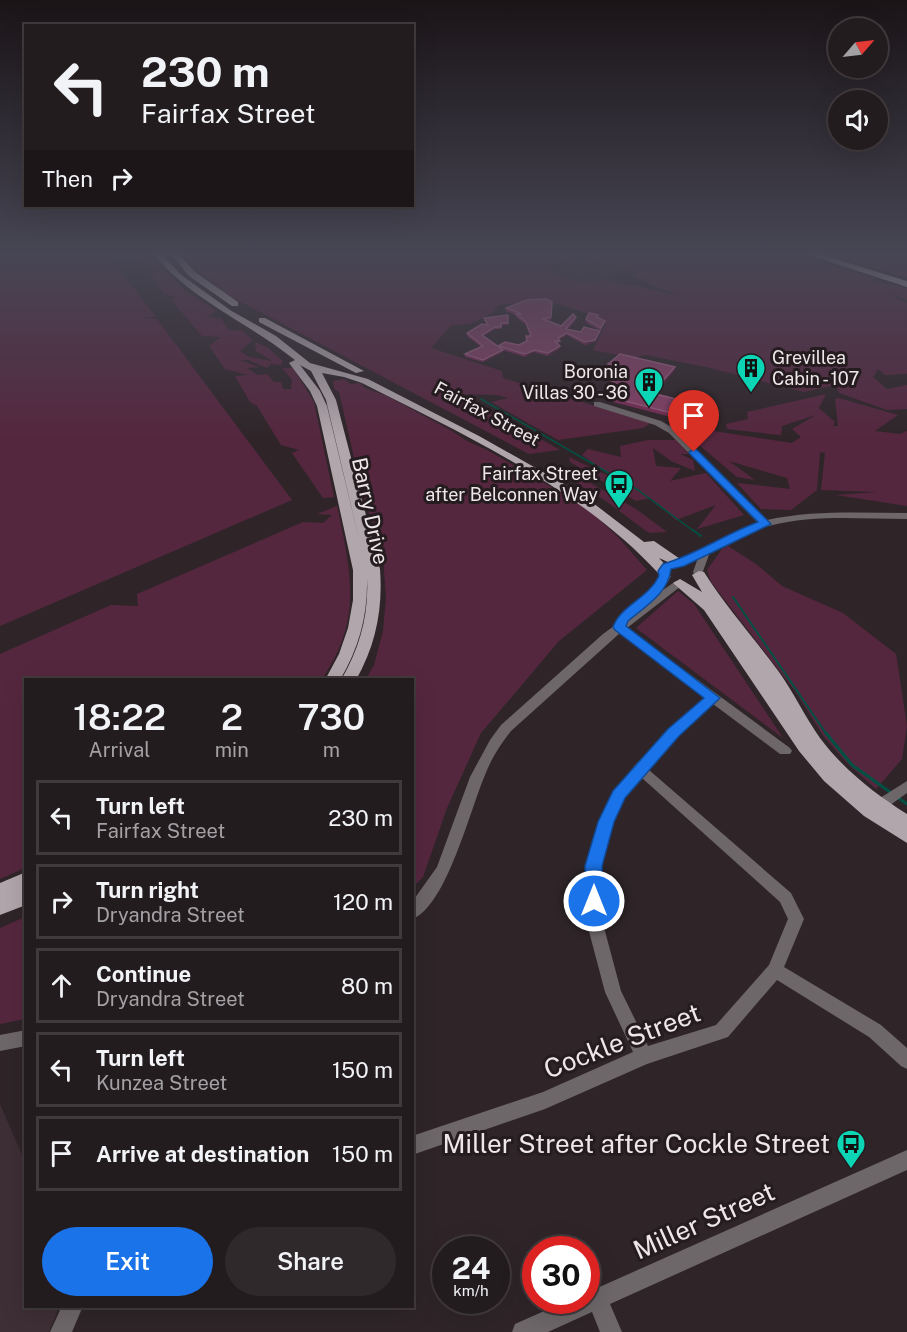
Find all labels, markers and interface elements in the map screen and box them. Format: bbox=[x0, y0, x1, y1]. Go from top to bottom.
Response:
north arrow bbox=[828, 18, 888, 78]
map controls bbox=[828, 18, 888, 150]
text: 230 m bbox=[141, 47, 270, 96]
icon: left bbox=[42, 48, 120, 126]
button: sound bbox=[828, 90, 888, 150]
text: Fairfax Street bbox=[141, 97, 315, 129]
icon: right bbox=[105, 162, 138, 195]
text: Then bbox=[42, 166, 93, 192]
place label: Grevillea Cabin - 107 bbox=[772, 347, 859, 389]
building icon: Grevillea Cabin - 107 bbox=[735, 352, 767, 394]
place label: Boronia Villas 30 - 36 bbox=[522, 361, 628, 403]
building icon: Boronia Villas 30 - 36 bbox=[633, 366, 665, 408]
street label: Fairfax Street bbox=[431, 377, 544, 450]
pin bbox=[668, 390, 719, 452]
icon: arrive bbox=[677, 399, 710, 432]
street label: Barry Drive bbox=[347, 455, 394, 567]
place label: Fairfax Street after Belconnen Way bbox=[425, 463, 598, 505]
bus stop icon: Fairfax Street after Belconnen Way bbox=[603, 468, 635, 510]
text: 18:22 bbox=[73, 696, 166, 738]
text: 2 bbox=[221, 696, 243, 738]
text: 730 bbox=[298, 696, 365, 738]
text: Arrival bbox=[89, 738, 150, 762]
text: min bbox=[215, 738, 249, 762]
text: m bbox=[323, 738, 340, 762]
text: Turn left bbox=[96, 793, 185, 819]
icon: left bbox=[45, 801, 78, 834]
text: 230 m bbox=[328, 805, 393, 831]
text: Fairfax Street bbox=[96, 819, 225, 843]
position arrow bbox=[562, 869, 626, 933]
text: Turn right bbox=[96, 877, 199, 903]
icon: right bbox=[45, 885, 78, 918]
text: 120 m bbox=[333, 889, 393, 915]
text: Dryandra Street bbox=[96, 903, 245, 927]
text: Continue bbox=[96, 961, 191, 987]
icon: ahead bbox=[45, 969, 78, 1002]
text: 80 m bbox=[341, 973, 393, 999]
text: Dryandra Street bbox=[96, 987, 245, 1011]
street label: Cockle Street bbox=[539, 996, 704, 1085]
text: Turn left bbox=[96, 1045, 185, 1071]
icon: left bbox=[45, 1053, 78, 1086]
text: 150 m bbox=[332, 1057, 393, 1083]
text: Kunzea Street bbox=[96, 1071, 227, 1095]
place label: Miller Street after Cockle Street bbox=[443, 1128, 830, 1159]
bus stop icon: Miller Street after Cockle Street bbox=[835, 1128, 867, 1170]
icon: arrive bbox=[45, 1137, 78, 1170]
text: Arrive at destination bbox=[96, 1141, 309, 1167]
text: 150 m bbox=[332, 1141, 393, 1167]
street label: Miller Street bbox=[628, 1176, 779, 1266]
button: Exit bbox=[42, 1227, 213, 1296]
button: Share bbox=[225, 1227, 396, 1296]
speed limit sign: 30 bbox=[522, 1236, 600, 1314]
text: 24 bbox=[452, 1250, 490, 1286]
text: km/h bbox=[453, 1282, 489, 1299]

